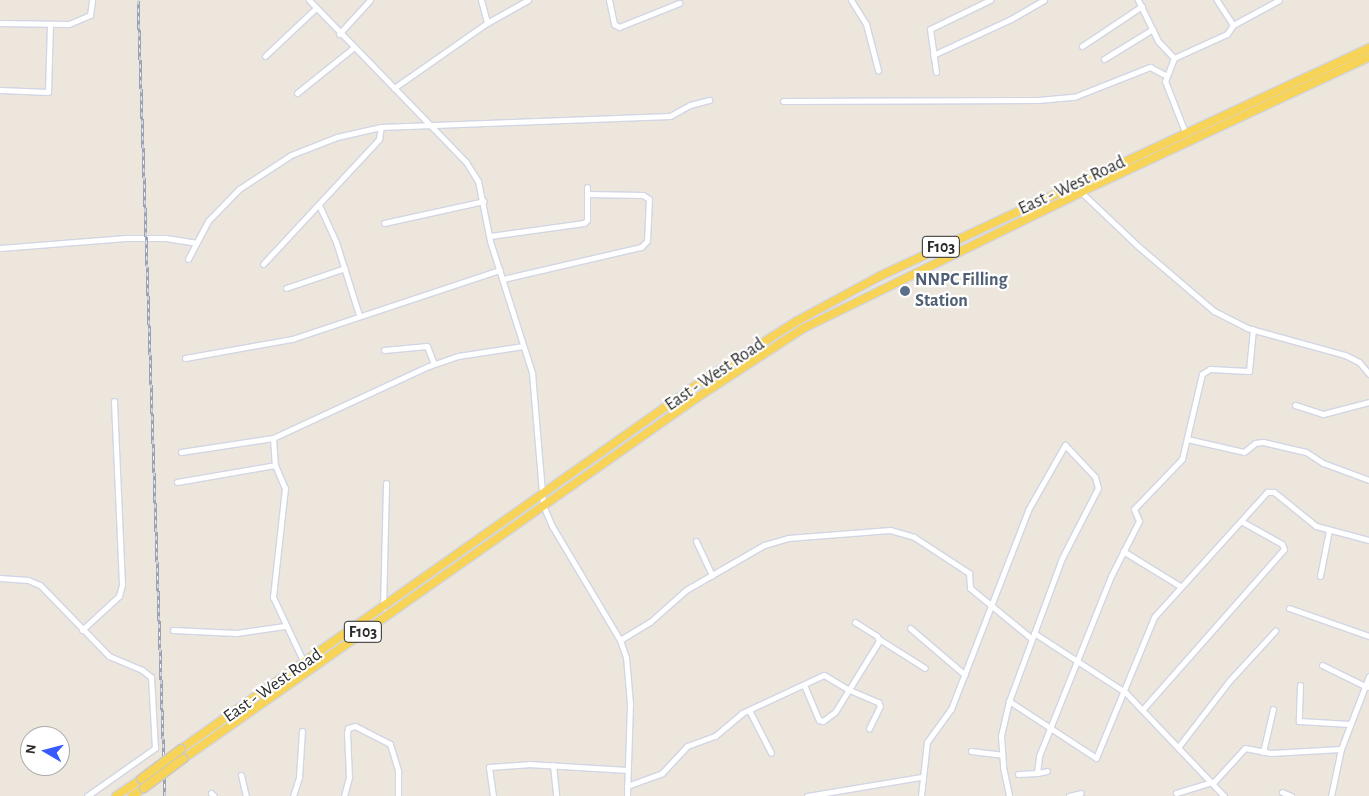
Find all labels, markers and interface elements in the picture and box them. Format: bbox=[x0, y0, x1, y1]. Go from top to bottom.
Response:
street label: East - West Road bbox=[1015, 152, 1129, 220]
road number: F103 bbox=[921, 233, 961, 260]
place label: NNPC Filling Station bbox=[915, 270, 1008, 312]
marker: NNPC Filling Station bbox=[899, 285, 911, 297]
street label: East - West Road bbox=[661, 334, 769, 416]
road number: F103 bbox=[343, 618, 383, 646]
street label: East - West Road bbox=[220, 644, 326, 728]
north arrow bbox=[20, 726, 70, 776]
text: N bbox=[24, 743, 39, 755]

